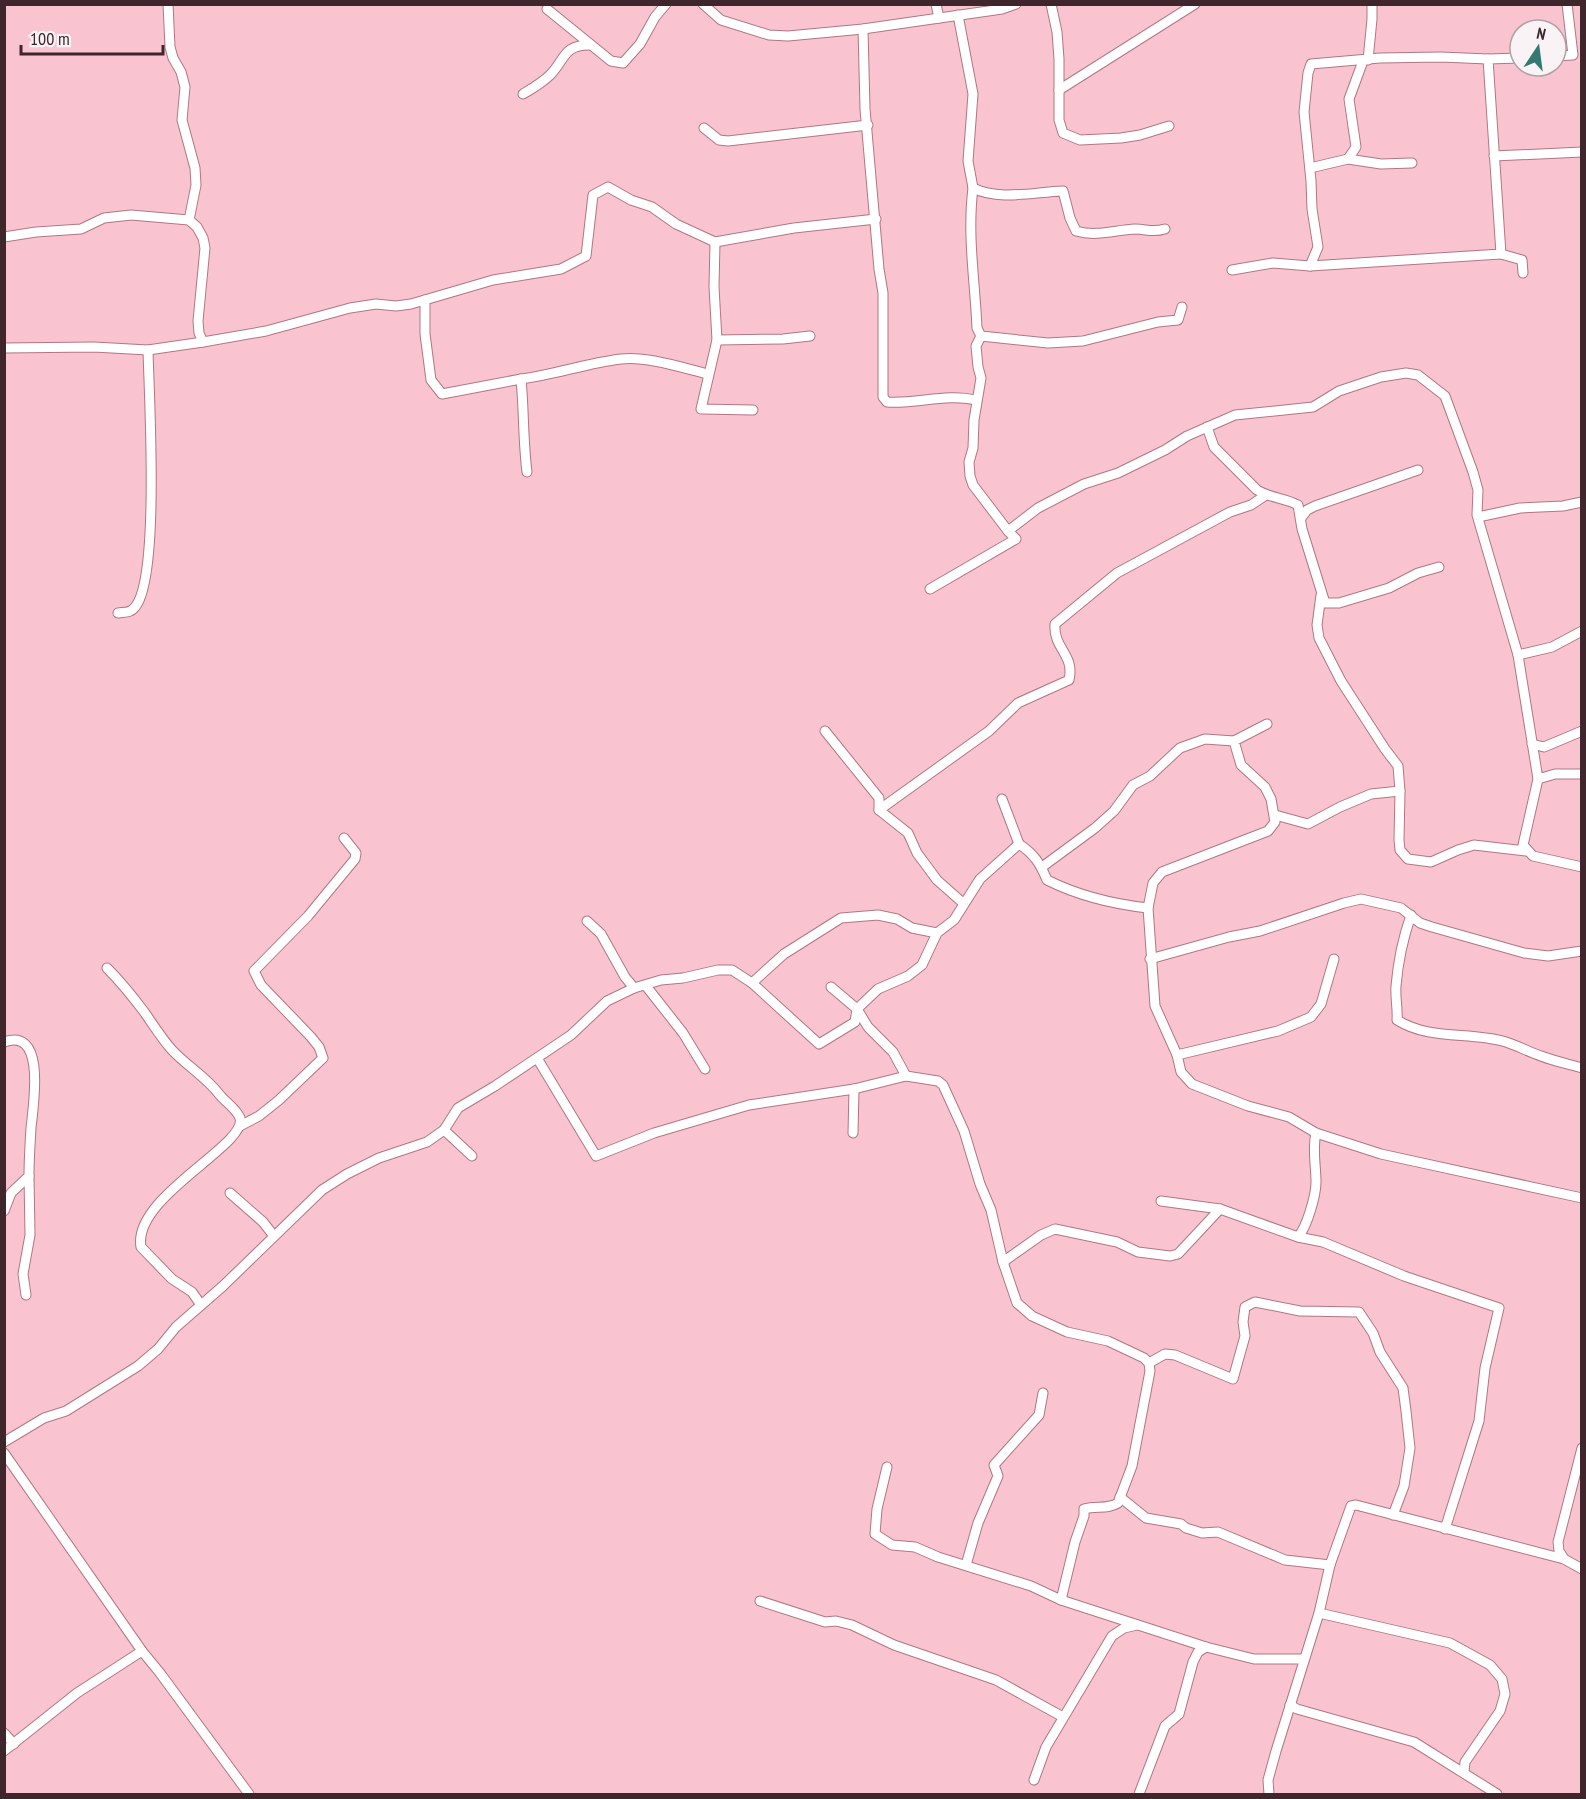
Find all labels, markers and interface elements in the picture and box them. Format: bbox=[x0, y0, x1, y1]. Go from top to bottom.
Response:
scale bar bbox=[21, 18, 164, 56]
north arrow bbox=[1508, 18, 1568, 78]
text: N bbox=[1535, 23, 1548, 44]
text: 100 m bbox=[30, 27, 70, 50]

